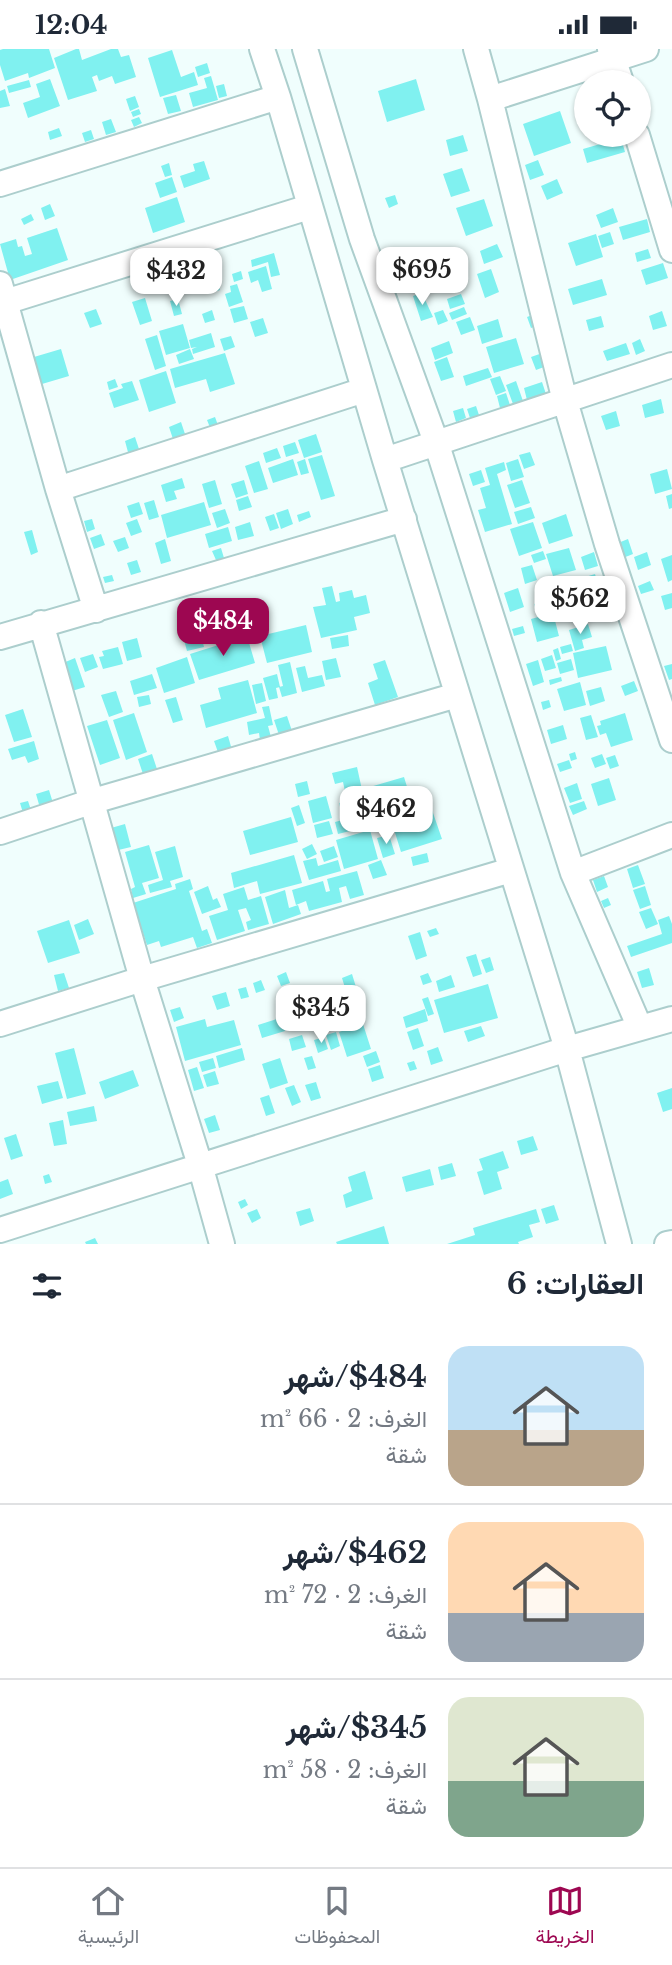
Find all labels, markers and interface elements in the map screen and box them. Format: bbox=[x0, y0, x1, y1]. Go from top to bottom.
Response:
text: 12:04 bbox=[35, 9, 108, 41]
map controls bbox=[574, 70, 651, 147]
button: locate bbox=[574, 70, 651, 147]
pin: $695 bbox=[381, 247, 463, 307]
pin: $432 bbox=[135, 249, 217, 308]
text: $695 bbox=[392, 256, 452, 284]
text: $432 bbox=[146, 257, 206, 285]
pin: $562 bbox=[539, 577, 621, 636]
text: $562 bbox=[551, 585, 609, 613]
pin: $484 bbox=[182, 599, 264, 658]
text: $484 bbox=[193, 607, 253, 635]
pin: $462 bbox=[345, 787, 427, 846]
text: $462 bbox=[356, 795, 416, 823]
pin: $345 bbox=[280, 985, 362, 1045]
text: $345 bbox=[292, 994, 350, 1022]
text: العقارات: 6 bbox=[507, 1265, 644, 1302]
icon: filters bbox=[28, 1267, 66, 1305]
text: $484/شهر bbox=[284, 1358, 427, 1395]
icon: home bbox=[504, 1374, 588, 1458]
text: الغرف: 2 · 66 m² bbox=[260, 1405, 427, 1433]
text: شقة bbox=[385, 1441, 427, 1469]
text: $462/شهر bbox=[283, 1534, 427, 1571]
icon: home bbox=[504, 1550, 588, 1634]
text: الغرف: 2 · 72 m² bbox=[264, 1581, 427, 1609]
text: شقة bbox=[385, 1617, 427, 1645]
text: $345/شهر bbox=[286, 1709, 427, 1746]
icon: home bbox=[504, 1725, 588, 1809]
text: الغرف: 2 · 58 m² bbox=[263, 1756, 427, 1784]
text: شقة bbox=[385, 1792, 427, 1820]
tab: الرئيسية bbox=[78, 1882, 139, 1953]
tab: المحفوظات bbox=[295, 1882, 380, 1953]
tab: الخريطة bbox=[536, 1882, 594, 1953]

